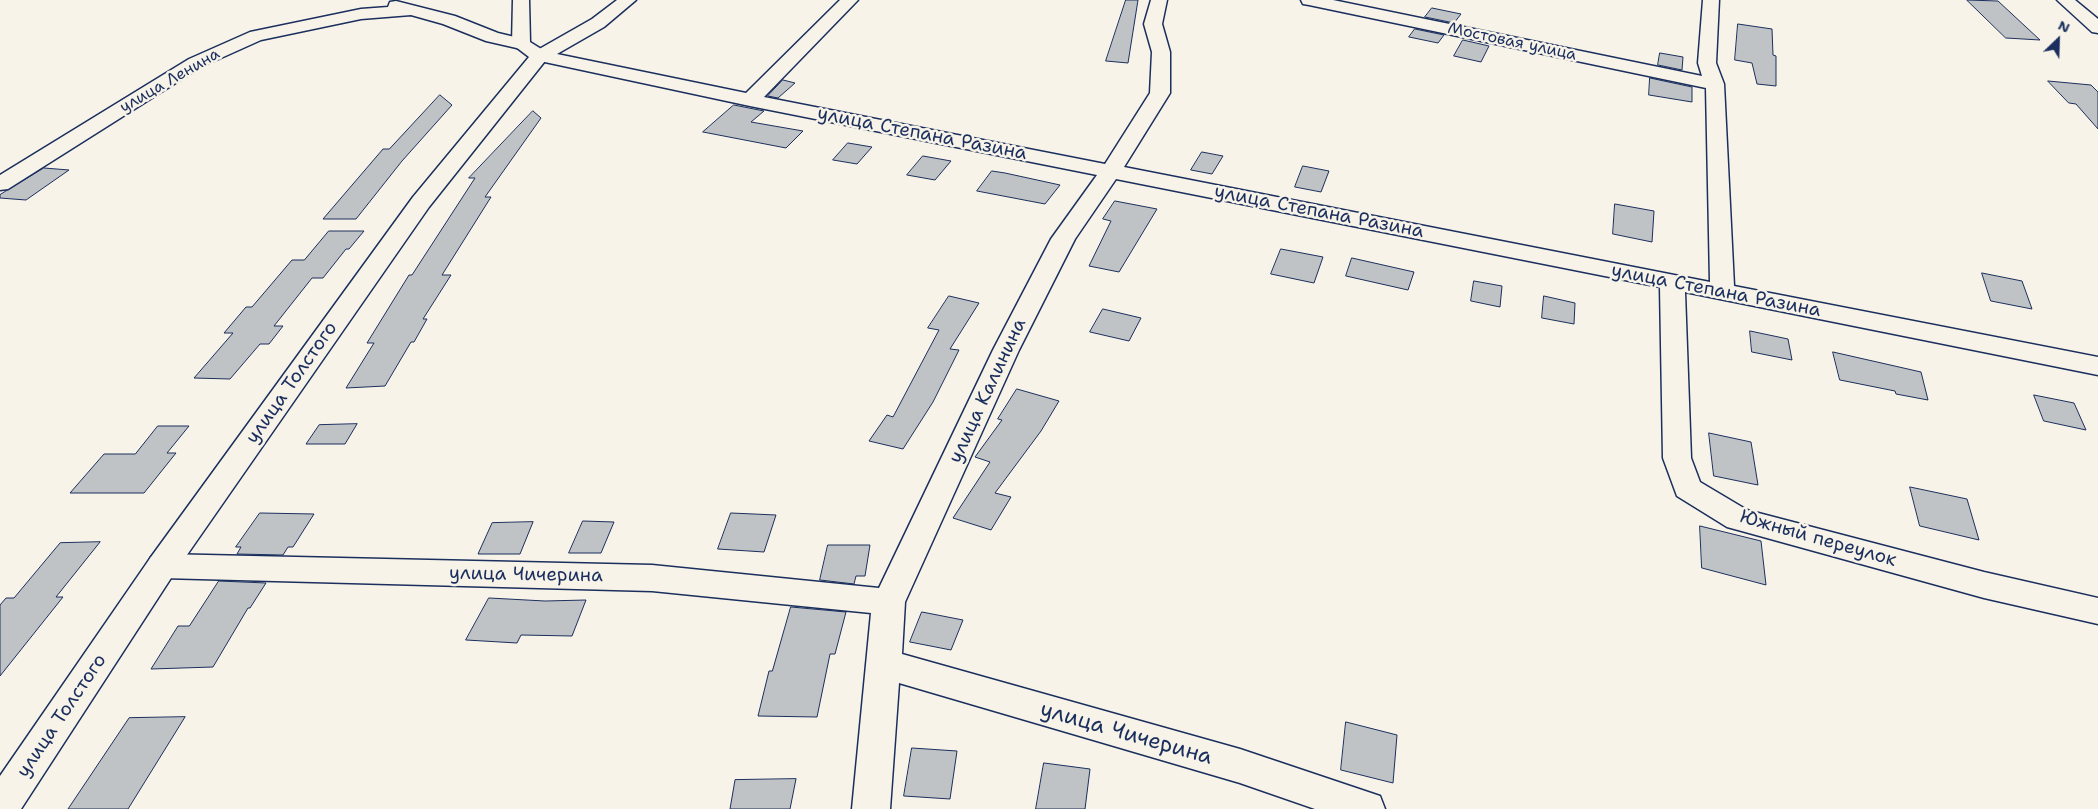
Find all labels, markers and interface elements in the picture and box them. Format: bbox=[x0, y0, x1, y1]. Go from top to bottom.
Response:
north arrow bbox=[2033, 15, 2083, 65]
text: N bbox=[2055, 16, 2073, 37]
street label: Мостовая улица bbox=[1446, 19, 1578, 65]
street label: улица Ленина bbox=[117, 45, 223, 117]
street label: улица Степана Разина bbox=[815, 103, 1029, 165]
street label: улица Степана Разина bbox=[1212, 181, 1426, 243]
street label: улица Степана Разина bbox=[1609, 260, 1823, 322]
street label: улица Калинина bbox=[945, 315, 1031, 467]
street label: улица Толстого bbox=[241, 318, 343, 448]
street label: Южный переулок bbox=[1737, 506, 1899, 572]
street label: улица Чичерина bbox=[449, 562, 603, 588]
street label: улица Толстого bbox=[12, 650, 112, 782]
street label: улица Чичерина bbox=[1037, 697, 1215, 771]

